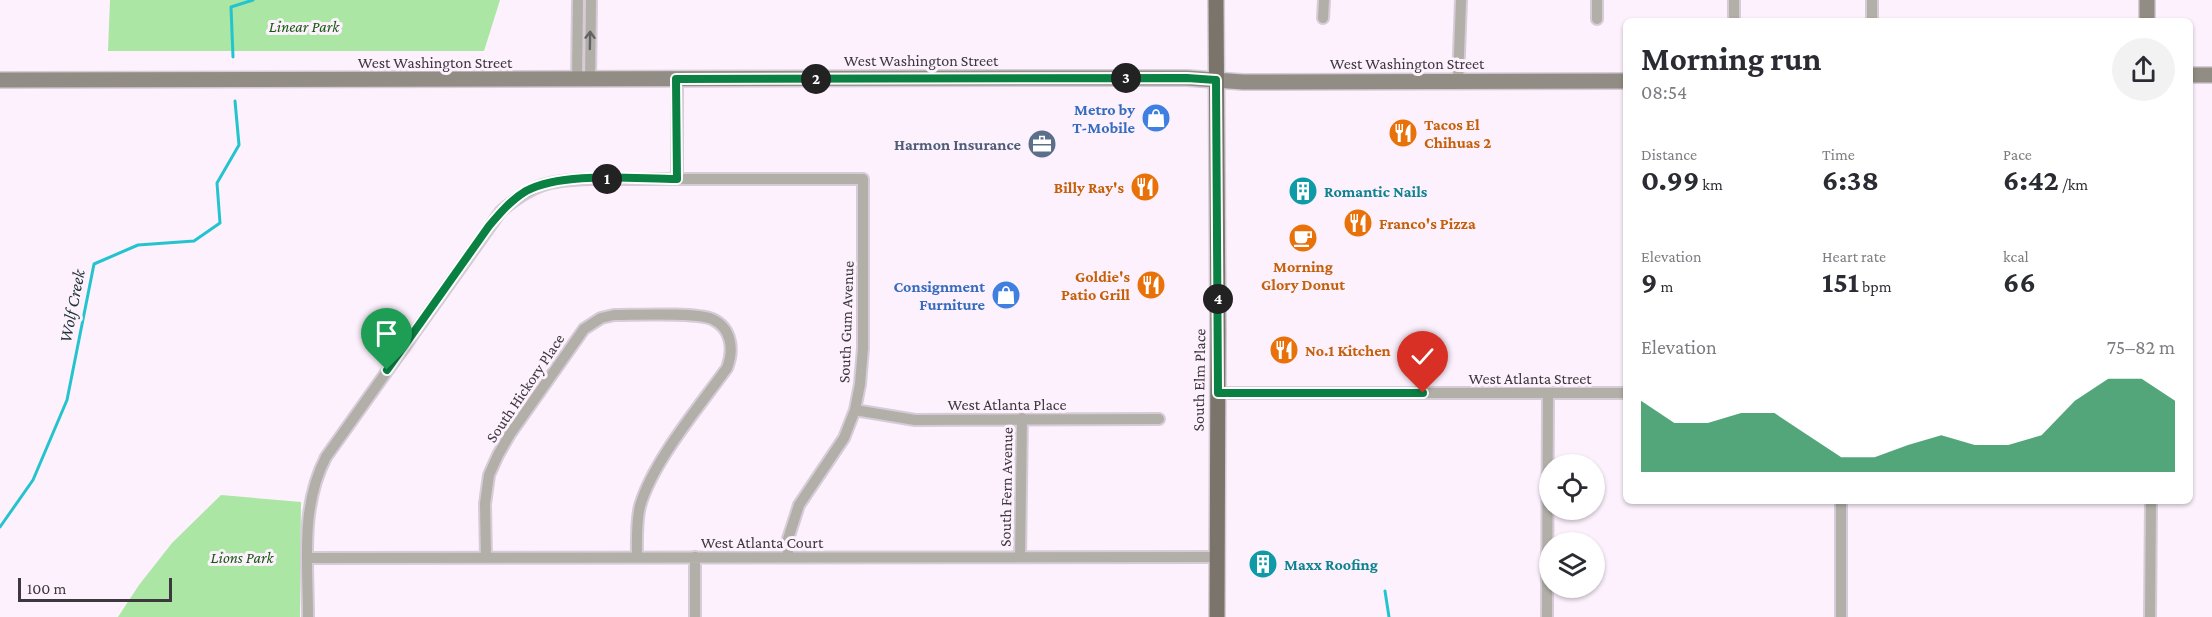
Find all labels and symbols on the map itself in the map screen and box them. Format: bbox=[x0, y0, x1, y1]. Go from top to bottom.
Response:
park label: Linear Park bbox=[269, 18, 340, 35]
one-way arrow bbox=[585, 30, 596, 50]
street label: West Washington Street bbox=[844, 52, 999, 70]
street label: West Washington Street bbox=[358, 54, 513, 72]
street label: West Washington Street bbox=[1330, 55, 1485, 73]
pin: 3 bbox=[1111, 63, 1141, 93]
pin: 2 bbox=[801, 64, 831, 94]
place label: Metro by T-Mobile bbox=[1072, 101, 1136, 136]
shop icon: Metro by T-Mobile bbox=[1140, 102, 1172, 134]
place label: Tacos El Chihuas 2 bbox=[1424, 116, 1491, 151]
restaurant icon: Tacos El Chihuas 2 bbox=[1387, 117, 1419, 149]
office icon: Harmon Insurance bbox=[1026, 128, 1058, 160]
place label: Harmon Insurance bbox=[894, 136, 1022, 153]
pin: 1 bbox=[592, 164, 622, 194]
restaurant icon: Billy Ray's bbox=[1129, 171, 1161, 203]
building icon: Romantic Nails bbox=[1287, 175, 1319, 207]
place label: Billy Ray's bbox=[1054, 179, 1124, 196]
place label: Romantic Nails bbox=[1324, 183, 1428, 200]
restaurant icon: Franco's Pizza bbox=[1342, 207, 1374, 239]
place label: Franco's Pizza bbox=[1379, 215, 1476, 232]
cafe icon: Morning Glory Donut bbox=[1287, 222, 1319, 254]
place label: Morning Glory Donut bbox=[1261, 258, 1345, 293]
street label: South Gum Avenue bbox=[835, 261, 857, 383]
water label: Wolf Creek bbox=[55, 267, 89, 344]
place label: Goldie's Patio Grill bbox=[1061, 268, 1130, 303]
restaurant icon: Goldie's Patio Grill bbox=[1135, 269, 1167, 301]
place label: Consignment Furniture bbox=[893, 278, 986, 313]
shop icon: Consignment Furniture bbox=[990, 279, 1022, 311]
pin: 4 bbox=[1203, 284, 1233, 314]
pin bbox=[361, 308, 412, 370]
street label: South Elm Place bbox=[1190, 328, 1208, 432]
street label: South Hickory Place bbox=[482, 331, 568, 446]
pin bbox=[1397, 331, 1448, 393]
restaurant icon: No.1 Kitchen bbox=[1268, 334, 1300, 366]
place label: No.1 Kitchen bbox=[1305, 342, 1391, 359]
street label: West Atlanta Street bbox=[1468, 370, 1592, 387]
street label: West Atlanta Place bbox=[948, 396, 1066, 413]
street label: South Fern Avenue bbox=[996, 427, 1016, 547]
street label: West Atlanta Court bbox=[701, 534, 824, 551]
building icon: Maxx Roofing bbox=[1247, 548, 1279, 580]
park label: Lions Park bbox=[211, 549, 274, 566]
place label: Maxx Roofing bbox=[1284, 556, 1378, 573]
scale bar bbox=[18, 575, 172, 602]

